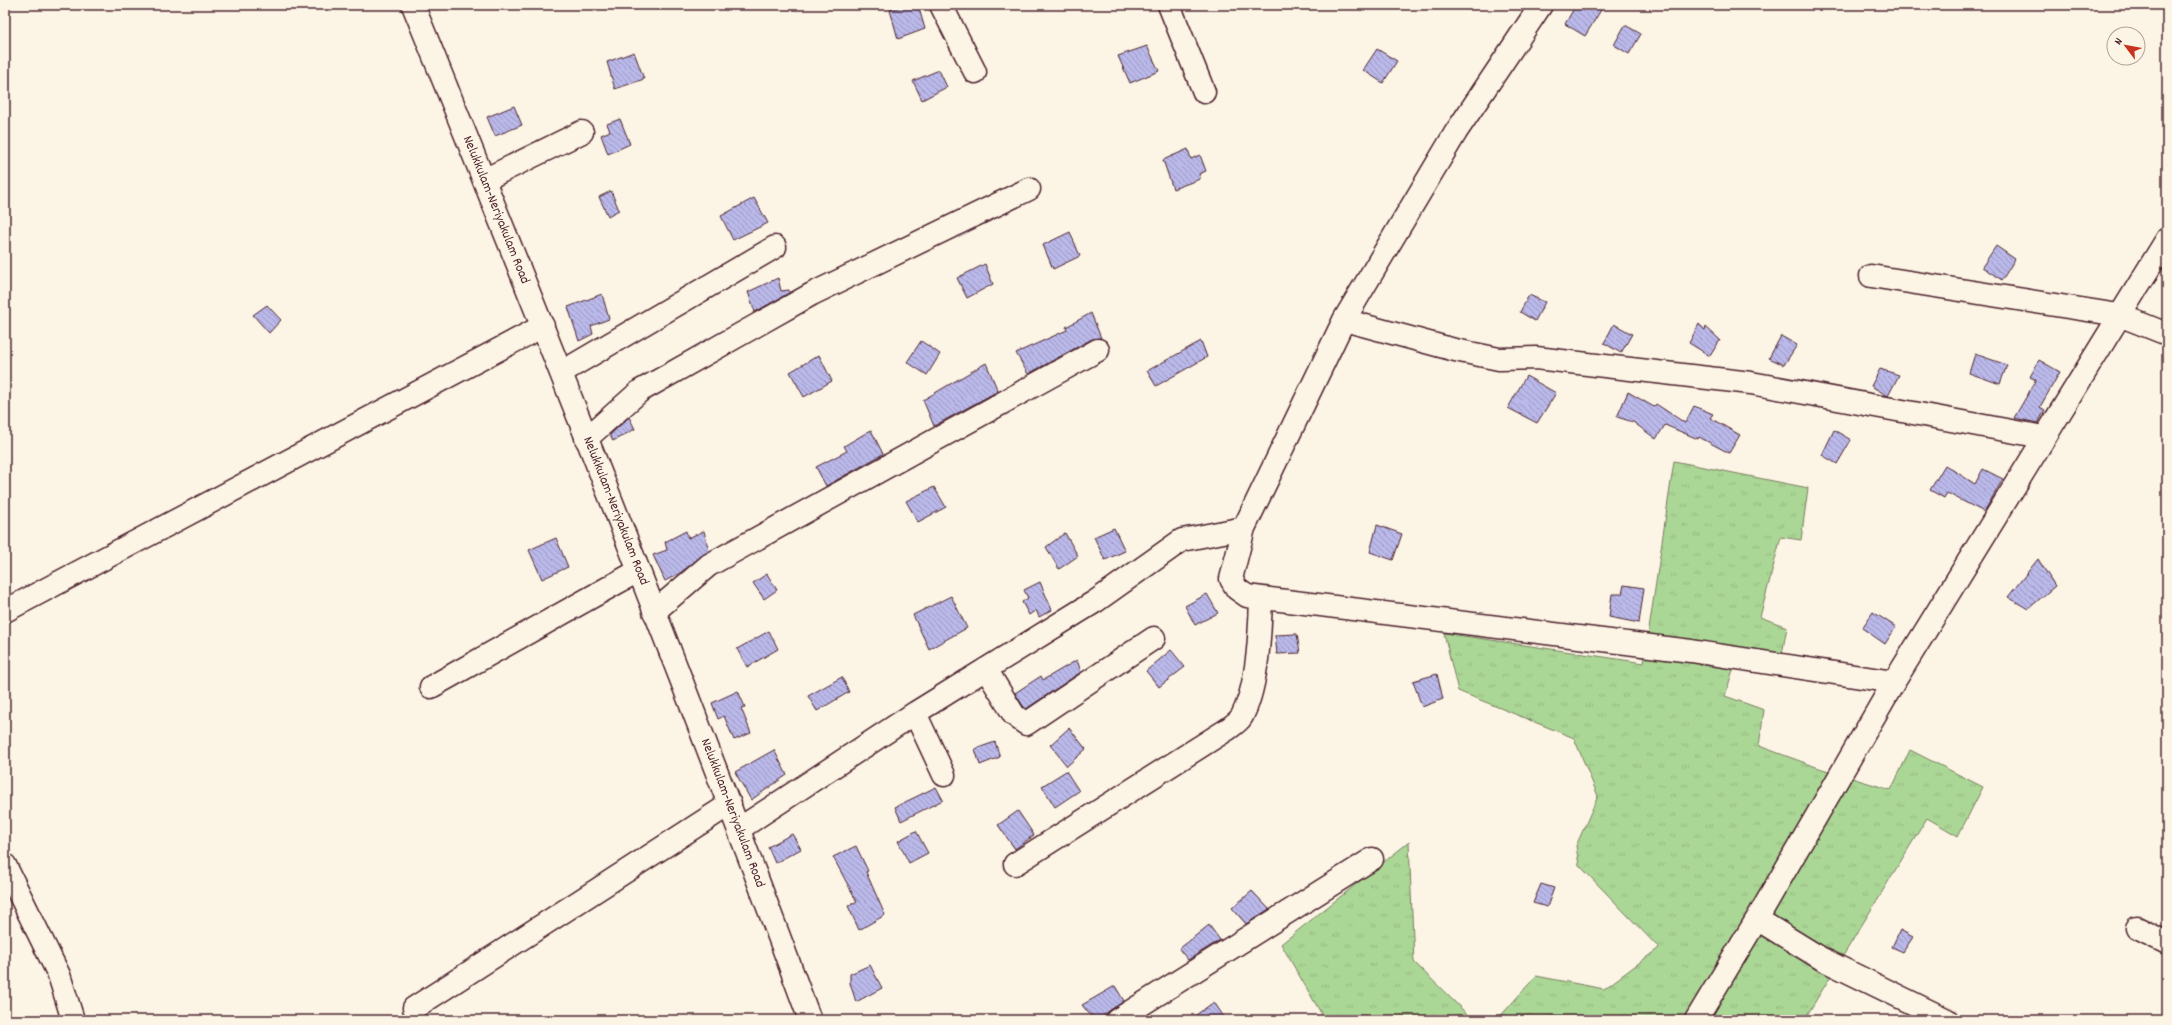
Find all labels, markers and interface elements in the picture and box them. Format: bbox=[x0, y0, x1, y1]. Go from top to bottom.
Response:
north arrow bbox=[2106, 26, 2146, 66]
text: N bbox=[2111, 35, 2128, 48]
street label: Nelukkulam-Neriyakulam Road bbox=[457, 133, 535, 287]
street label: Nelukkulam-Neriyakulam Road bbox=[577, 434, 654, 588]
street label: Nelukkulam-Neriyakulam Road bbox=[695, 736, 770, 891]

